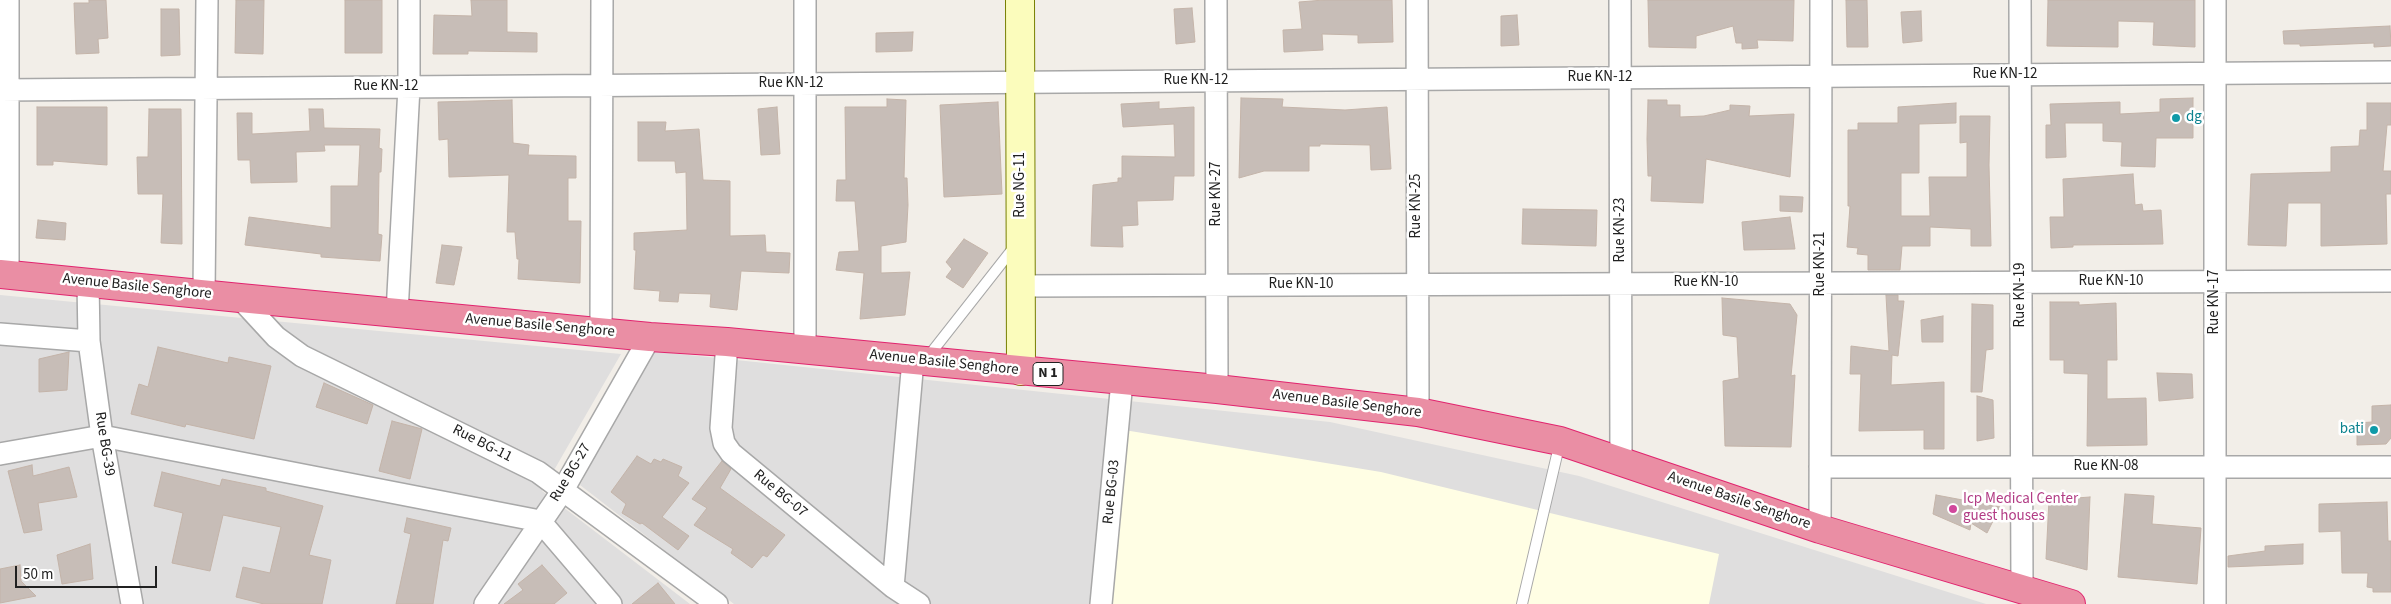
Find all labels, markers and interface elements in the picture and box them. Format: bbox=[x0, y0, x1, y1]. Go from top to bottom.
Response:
street label: Rue KN-12 bbox=[1972, 66, 2038, 84]
street label: Rue KN-12 bbox=[1567, 69, 1633, 87]
street label: Rue KN-12 bbox=[1163, 72, 1229, 90]
street label: Rue KN-12 bbox=[758, 75, 824, 93]
street label: Rue KN-12 bbox=[353, 78, 419, 96]
place label: dg bbox=[2186, 109, 2202, 127]
marker: dg bbox=[2170, 112, 2182, 124]
street label: Rue NG-11 bbox=[1012, 152, 1030, 218]
street label: Rue KN-27 bbox=[1208, 161, 1226, 227]
street label: Rue KN-25 bbox=[1408, 173, 1426, 239]
street label: Rue KN-23 bbox=[1612, 197, 1630, 263]
street label: Rue KN-21 bbox=[1812, 231, 1830, 297]
street label: Rue KN-19 bbox=[2012, 262, 2030, 328]
street label: Rue KN-17 bbox=[2206, 269, 2224, 335]
street label: Avenue Basile Senghore bbox=[62, 270, 212, 304]
street label: Rue KN-10 bbox=[2078, 273, 2144, 291]
street label: Rue KN-10 bbox=[1673, 274, 1739, 292]
street label: Rue KN-10 bbox=[1268, 276, 1334, 294]
street label: Avenue Basile Senghore bbox=[465, 311, 615, 341]
street label: Avenue Basile Senghore bbox=[869, 346, 1019, 380]
road number: N 1 bbox=[1033, 362, 1063, 386]
street label: Avenue Basile Senghore bbox=[1272, 386, 1422, 422]
street label: Rue BG-39 bbox=[90, 411, 118, 477]
street label: Rue BG-11 bbox=[449, 421, 515, 467]
place label: bati bbox=[2340, 421, 2364, 439]
marker: bati bbox=[2368, 424, 2380, 436]
street label: Rue BG-27 bbox=[547, 441, 595, 505]
street label: Rue KN-08 bbox=[2073, 458, 2139, 476]
street label: Rue BG-03 bbox=[1100, 459, 1124, 525]
street label: Rue BG-07 bbox=[749, 466, 811, 522]
street label: Avenue Basile Senghore bbox=[1665, 468, 1813, 534]
place label: Icp Medical Center guest houses bbox=[1963, 491, 2078, 526]
marker: Icp Medical Center guest houses bbox=[1947, 503, 1959, 515]
scale bar bbox=[18, 556, 160, 588]
text: 50 m bbox=[23, 564, 53, 585]

